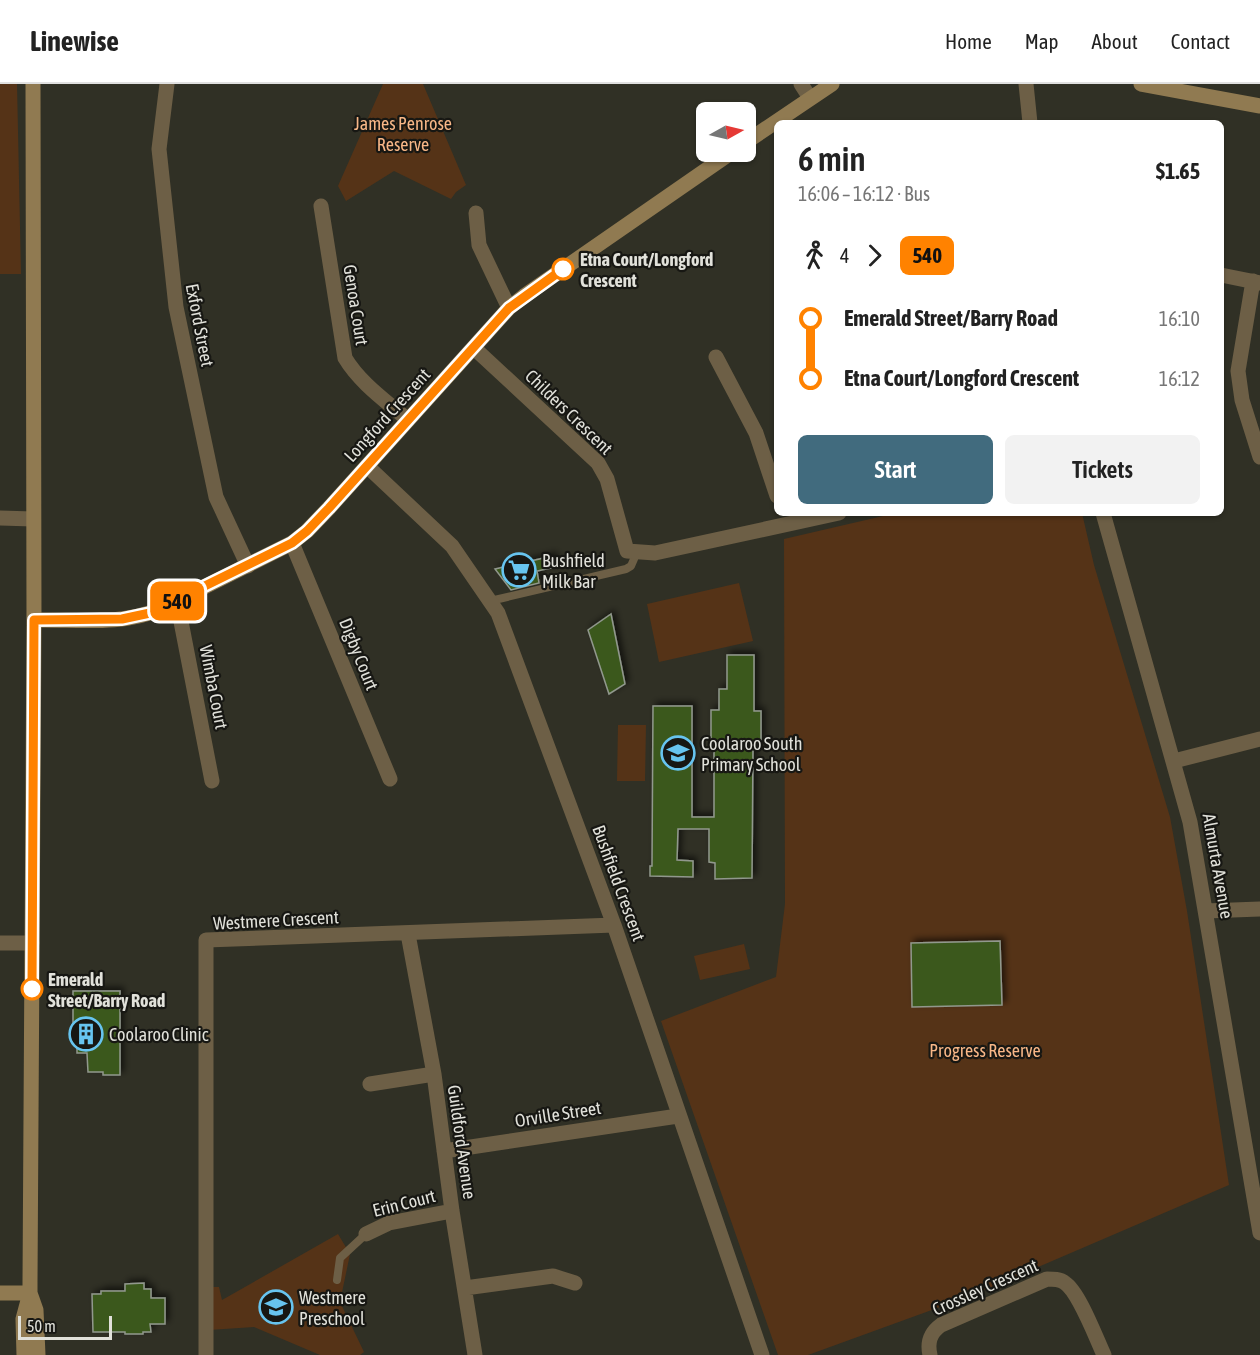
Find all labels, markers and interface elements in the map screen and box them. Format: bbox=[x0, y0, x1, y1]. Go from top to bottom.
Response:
text: Linewise bbox=[30, 25, 119, 57]
text: Home bbox=[945, 29, 992, 53]
text: Map bbox=[1025, 29, 1059, 53]
text: About bbox=[1092, 29, 1138, 53]
text: Contact bbox=[1171, 29, 1230, 53]
north arrow bbox=[696, 102, 756, 162]
map controls bbox=[696, 102, 756, 162]
park label: James Penrose Reserve bbox=[354, 113, 452, 155]
text: 6 min bbox=[798, 140, 865, 178]
text: $1.65 bbox=[1156, 158, 1200, 184]
text: 16:06 – 16:12 · Bus bbox=[798, 182, 930, 205]
icon: walk bbox=[798, 239, 831, 272]
icon: forward bbox=[858, 239, 891, 272]
text: 540 bbox=[912, 243, 942, 267]
text: 4 bbox=[840, 244, 849, 267]
place label: Etna Court/Longford Crescent bbox=[580, 249, 713, 291]
marker: Etna Court/Longford Crescent bbox=[552, 258, 574, 280]
street label: Genoa Court bbox=[339, 263, 373, 347]
street label: Exford Street bbox=[182, 282, 218, 368]
text: Emerald Street/Barry Road bbox=[844, 305, 1058, 331]
text: 16:10 bbox=[1159, 307, 1200, 330]
street label: Longford Crescent bbox=[340, 364, 434, 466]
street label: Childers Crescent bbox=[521, 365, 617, 459]
text: Etna Court/Longford Crescent bbox=[844, 365, 1079, 391]
text: 16:12 bbox=[1159, 367, 1200, 390]
button: Start bbox=[798, 435, 993, 504]
button: Tickets bbox=[1005, 435, 1200, 504]
place label: Bushfield Milk Bar bbox=[542, 550, 605, 592]
supermarket icon: Bushfield Milk Bar bbox=[501, 552, 537, 588]
line badge: 540 bbox=[142, 582, 212, 620]
text: 540 bbox=[162, 589, 192, 613]
street label: Digby Court bbox=[335, 615, 383, 693]
street label: Wimba Court bbox=[196, 643, 232, 731]
place label: Coolaroo South Primary School bbox=[701, 733, 802, 775]
school or university icon: Coolaroo South Primary School bbox=[660, 735, 696, 771]
street label: Almurta Avenue bbox=[1198, 812, 1238, 920]
street label: Bushfield Crescent bbox=[588, 822, 650, 944]
street label: Westmere Crescent bbox=[213, 906, 339, 934]
place label: Emerald Street/Barry Road bbox=[48, 969, 165, 1011]
marker: Emerald Street/Barry Road bbox=[21, 978, 43, 1000]
building icon: Coolaroo Clinic bbox=[68, 1016, 104, 1052]
place label: Coolaroo Clinic bbox=[109, 1024, 209, 1045]
park label: Progress Reserve bbox=[929, 1040, 1041, 1061]
street label: Guildford Avenue bbox=[444, 1084, 480, 1200]
street label: Orville Street bbox=[513, 1097, 603, 1131]
street label: Erin Court bbox=[370, 1185, 438, 1221]
street label: Crossley Crescent bbox=[929, 1254, 1041, 1320]
place label: Westmere Preschool bbox=[299, 1287, 366, 1329]
school or university icon: Westmere Preschool bbox=[258, 1289, 294, 1325]
scale bar bbox=[18, 1313, 112, 1340]
text: 50 m bbox=[27, 1317, 56, 1335]

